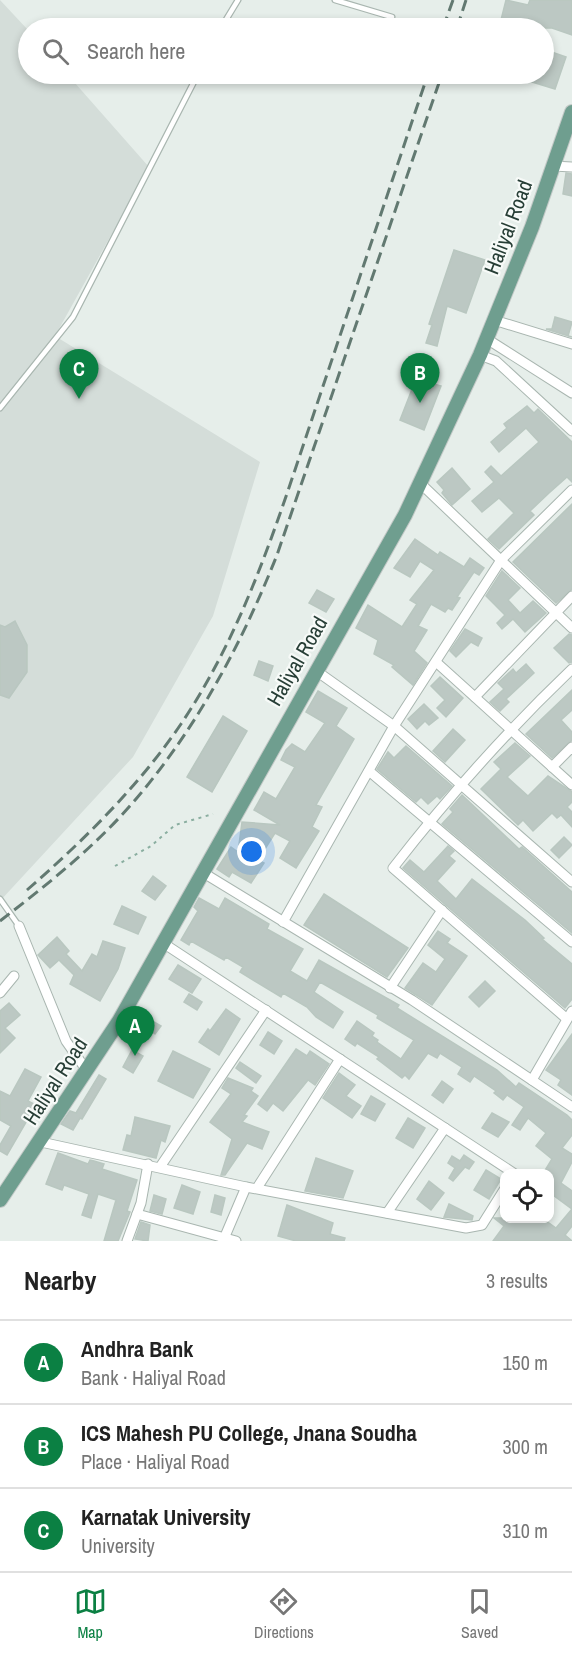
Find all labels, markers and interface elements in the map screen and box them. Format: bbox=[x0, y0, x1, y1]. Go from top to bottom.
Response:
search box bbox=[18, 18, 554, 84]
icon: search bbox=[39, 35, 72, 68]
text: Search here bbox=[87, 36, 185, 66]
street label: Haliyal Road bbox=[477, 176, 539, 278]
pin: C bbox=[60, 350, 98, 399]
pin: B bbox=[400, 354, 440, 403]
street label: Haliyal Road bbox=[260, 611, 334, 711]
your location bbox=[237, 837, 266, 866]
pin: A bbox=[116, 1006, 154, 1056]
street label: Haliyal Road bbox=[16, 1032, 94, 1130]
map controls bbox=[500, 1169, 554, 1223]
button: locate bbox=[500, 1169, 554, 1223]
text: Nearby bbox=[24, 1263, 96, 1298]
text: 3 results bbox=[486, 1267, 548, 1294]
text: Andhra Bank bbox=[81, 1334, 193, 1364]
text: A bbox=[38, 1349, 49, 1376]
text: 150 m bbox=[502, 1349, 548, 1376]
text: Bank · Haliyal Road bbox=[81, 1364, 226, 1391]
text: ICS Mahesh PU College, Jnana Soudha bbox=[81, 1418, 417, 1448]
text: B bbox=[38, 1433, 49, 1460]
text: 300 m bbox=[502, 1433, 548, 1460]
text: Place · Haliyal Road bbox=[81, 1448, 230, 1475]
text: Karnatak University bbox=[81, 1502, 250, 1532]
text: C bbox=[38, 1517, 49, 1544]
text: 310 m bbox=[502, 1517, 548, 1544]
text: University bbox=[81, 1532, 155, 1559]
tab: Map bbox=[74, 1585, 107, 1643]
tab: Directions bbox=[254, 1585, 314, 1643]
tab: Saved bbox=[461, 1585, 498, 1643]

